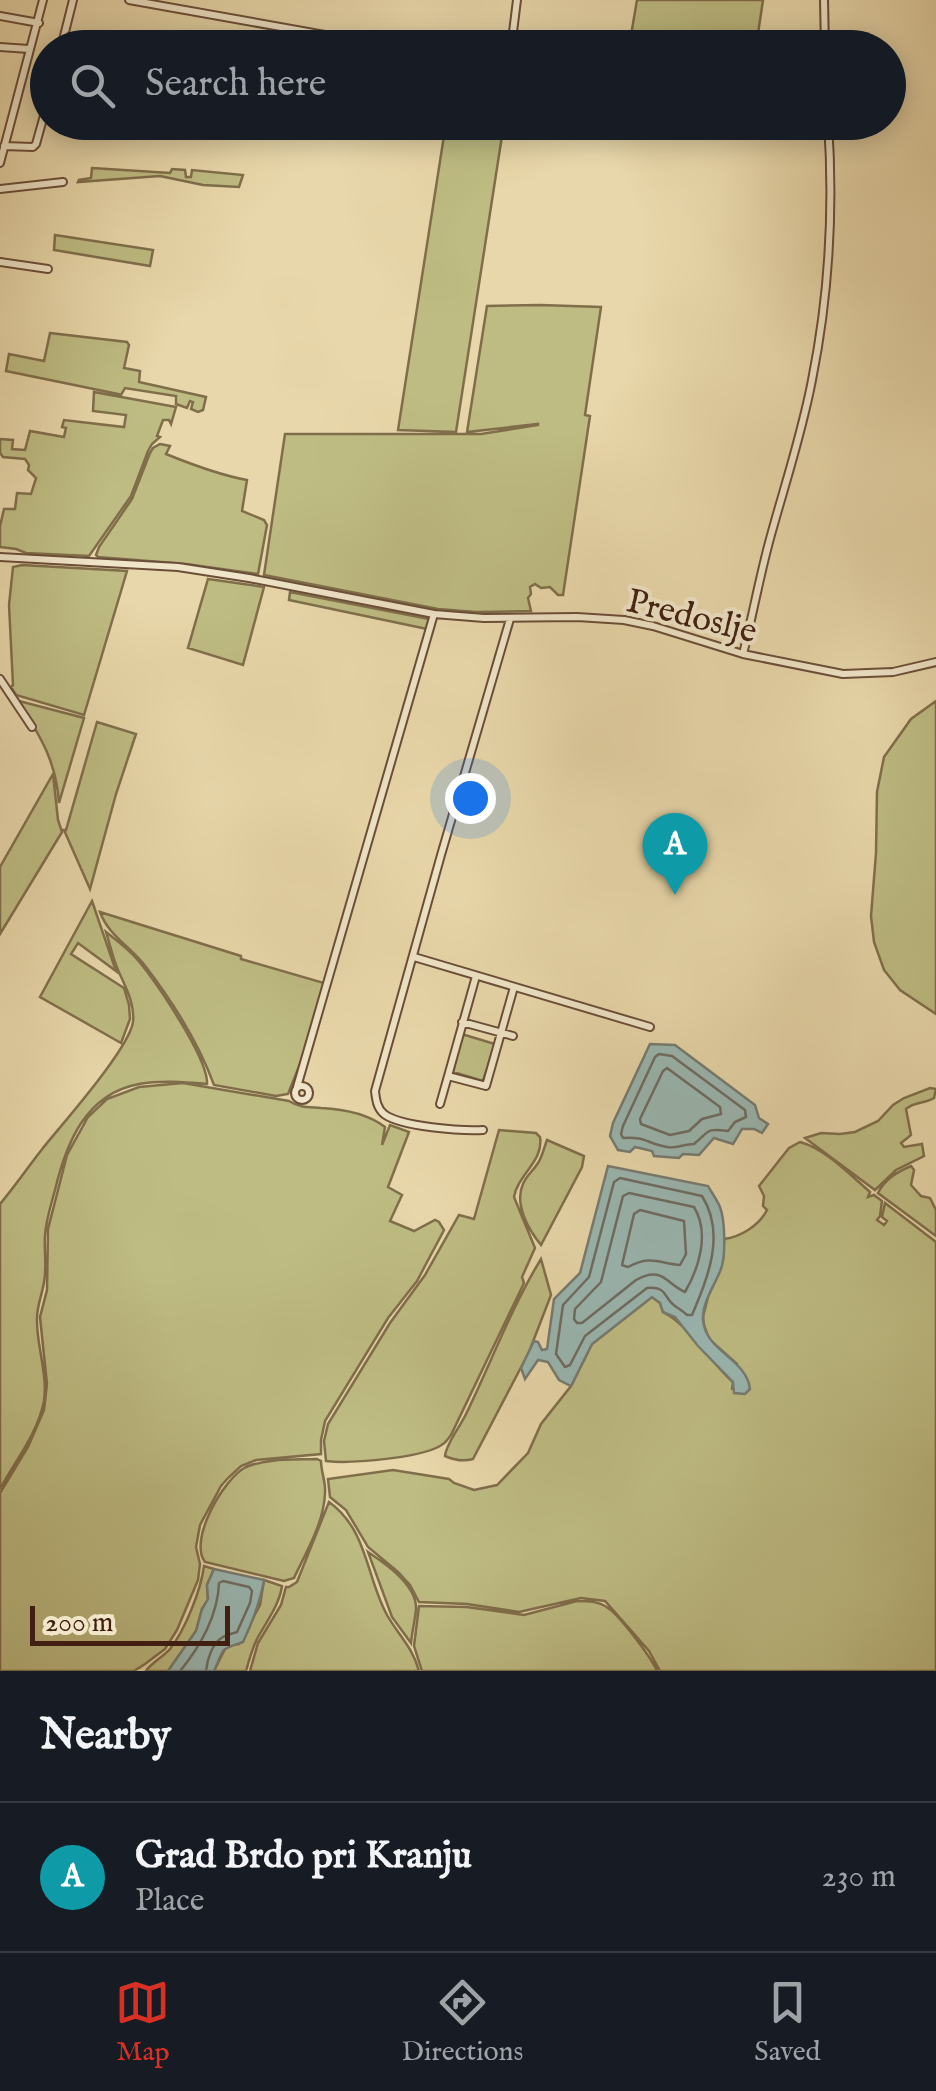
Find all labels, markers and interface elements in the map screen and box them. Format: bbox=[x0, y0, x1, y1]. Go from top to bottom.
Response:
search box bbox=[30, 30, 906, 140]
icon: search bbox=[65, 58, 120, 113]
text: Search here bbox=[145, 61, 326, 109]
street label: Predoslje bbox=[622, 580, 761, 655]
your location bbox=[445, 773, 496, 824]
pin: A bbox=[642, 812, 708, 895]
scale bar bbox=[30, 1601, 230, 1646]
text: 200 m bbox=[45, 1606, 113, 1641]
text: Nearby bbox=[40, 1710, 171, 1763]
text: Grad Brdo pri Kranju bbox=[135, 1833, 472, 1881]
text: A bbox=[62, 1857, 83, 1898]
text: 230 m bbox=[822, 1857, 896, 1898]
text: Place bbox=[135, 1881, 205, 1922]
tab: Map bbox=[115, 1975, 170, 2070]
tab: Directions bbox=[401, 1975, 523, 2070]
tab: Saved bbox=[754, 1975, 821, 2070]

